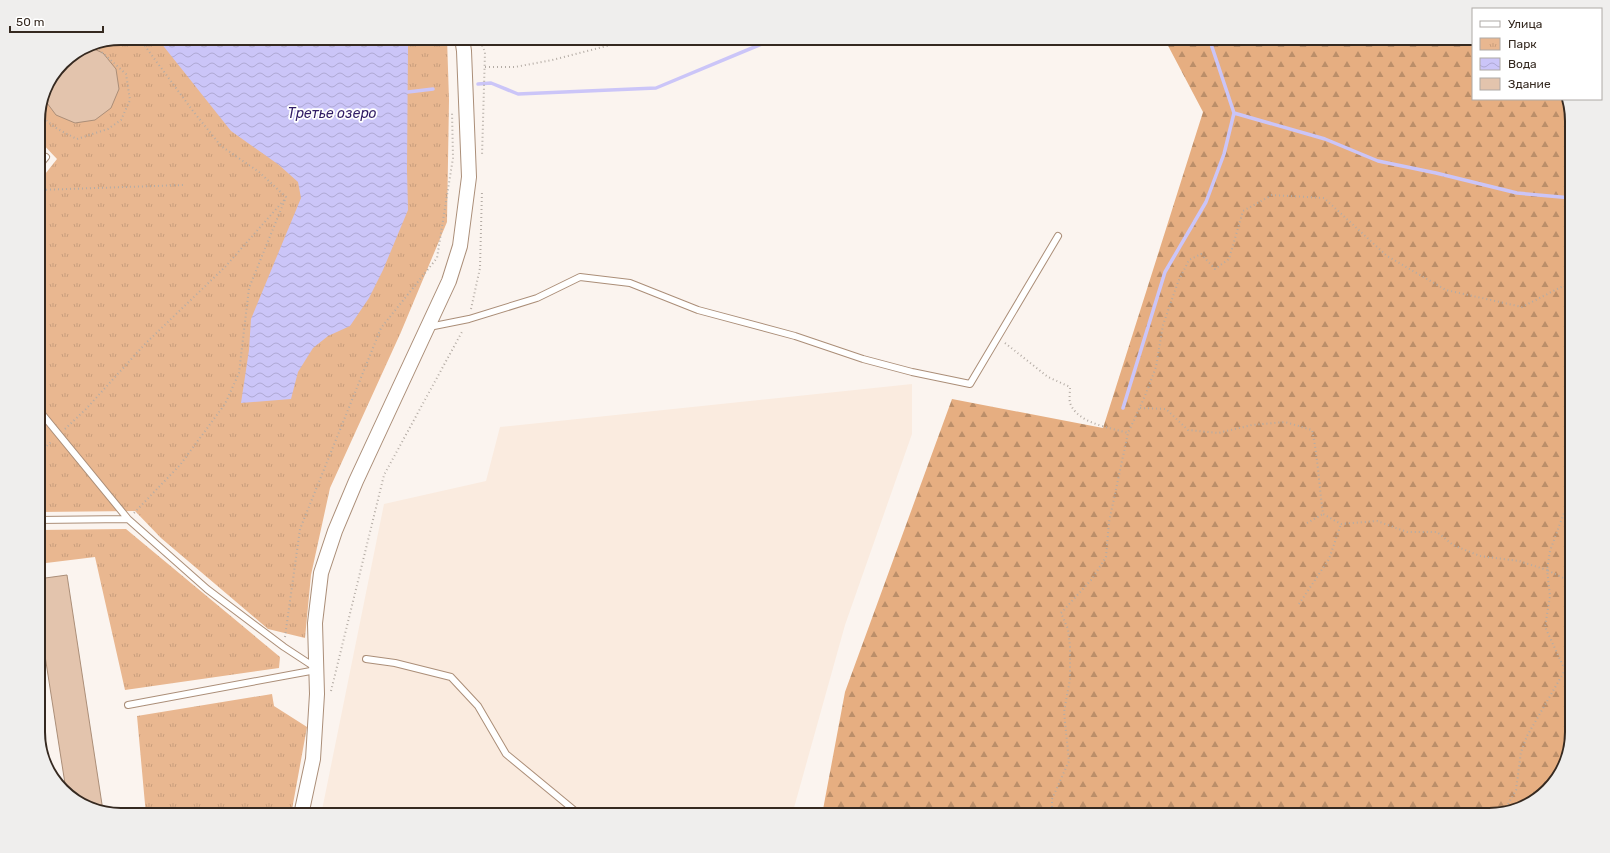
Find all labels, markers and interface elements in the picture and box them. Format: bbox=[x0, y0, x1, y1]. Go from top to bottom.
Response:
scale bar bbox=[10, 8, 103, 34]
legend bbox=[1472, 8, 1602, 100]
text: 50 m bbox=[16, 15, 44, 29]
text: Улица bbox=[1508, 17, 1542, 31]
text: Парк bbox=[1508, 37, 1537, 51]
text: Вода bbox=[1508, 57, 1537, 71]
text: Здание bbox=[1508, 77, 1551, 91]
water label: Третье озеро bbox=[287, 105, 377, 122]

